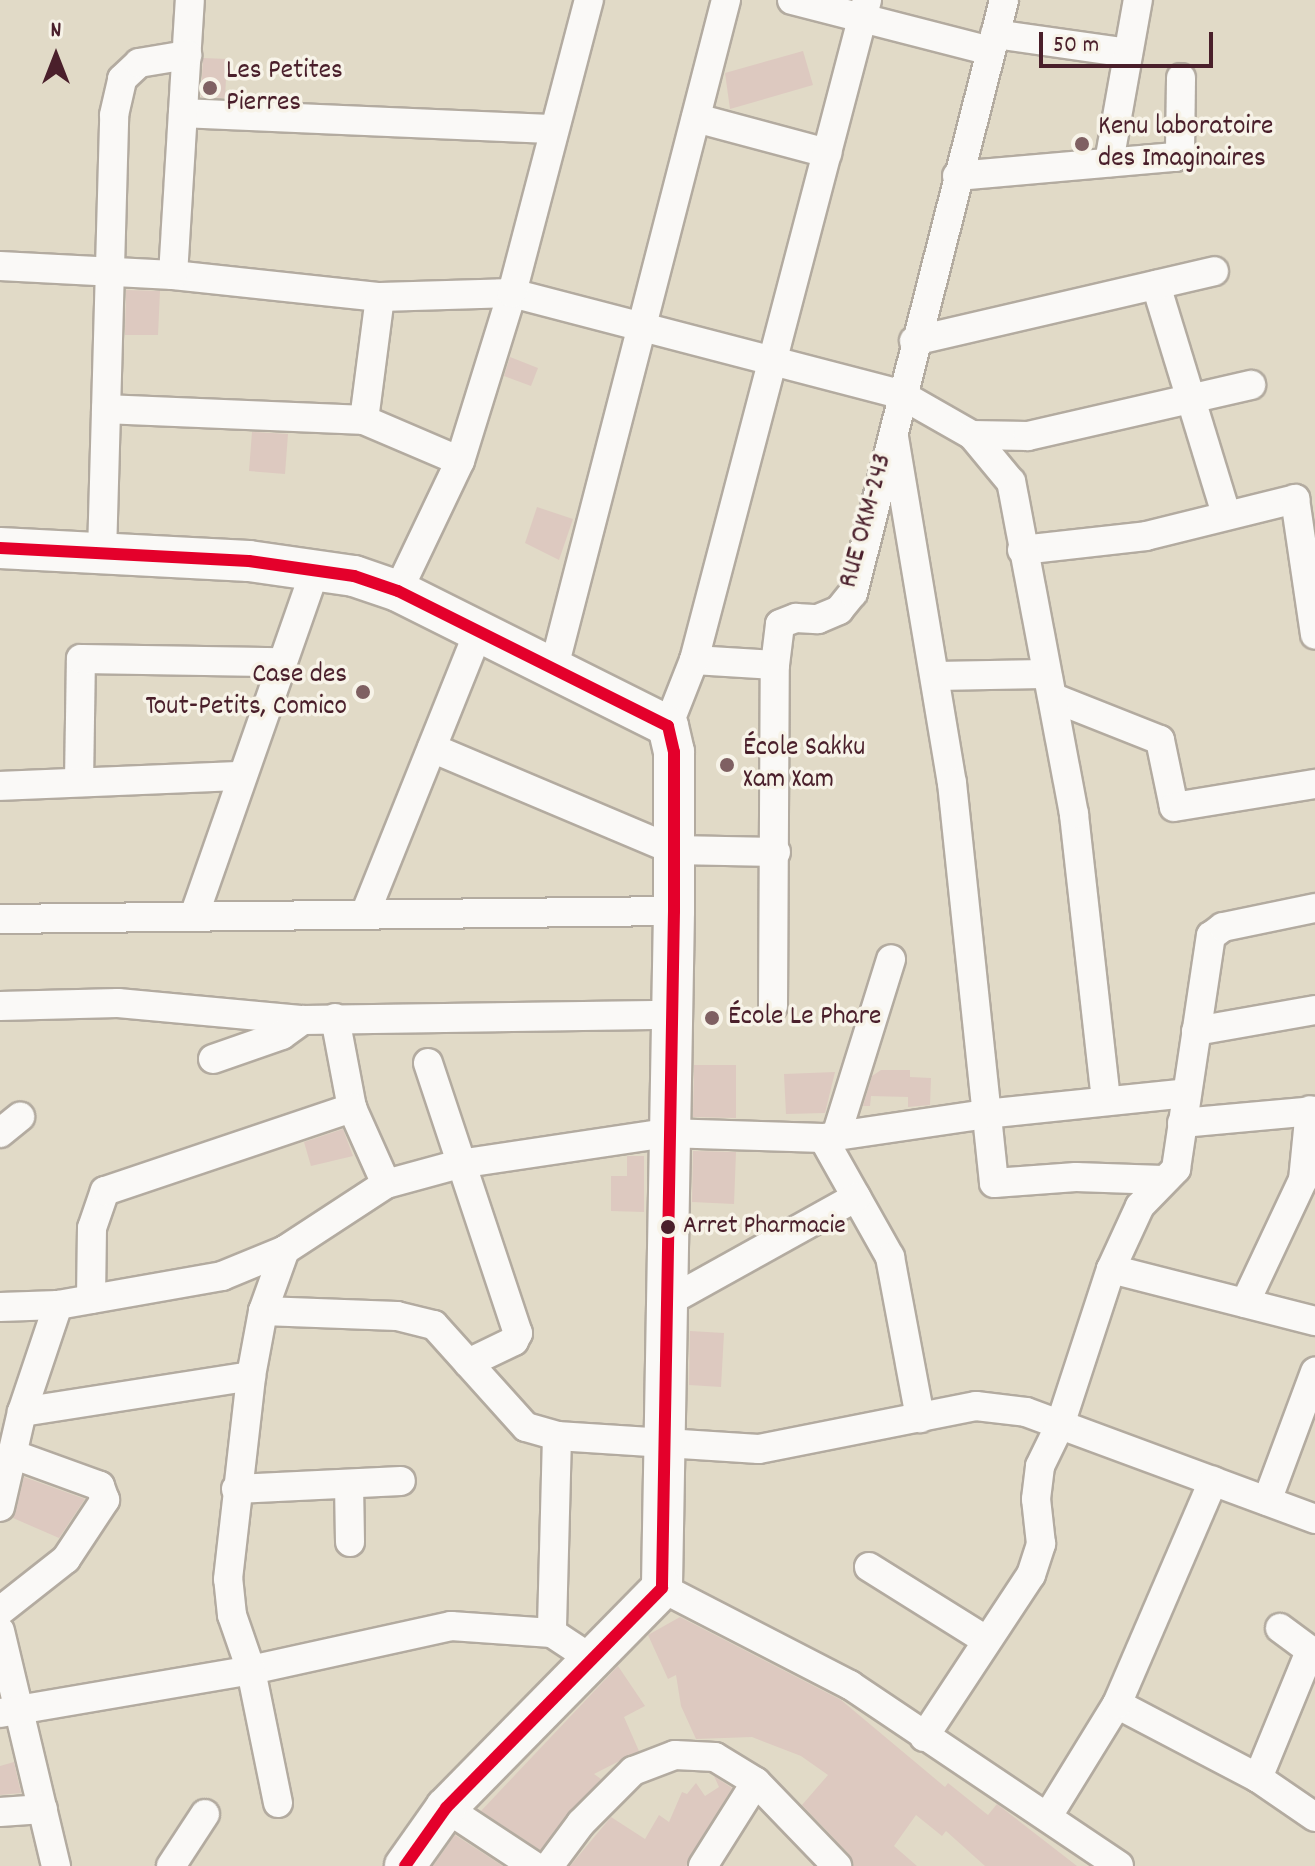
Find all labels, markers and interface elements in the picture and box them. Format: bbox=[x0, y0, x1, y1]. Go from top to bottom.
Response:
north arrow bbox=[16, 16, 96, 96]
text: N bbox=[51, 16, 61, 47]
scale bar bbox=[1043, 16, 1217, 66]
text: 50 m bbox=[1053, 29, 1099, 63]
place label: Les Petites Pierres bbox=[226, 55, 343, 121]
marker: Les Petites Pierres bbox=[201, 79, 219, 97]
place label: Kenu laboratoire des Imaginaires bbox=[1098, 111, 1273, 177]
marker: Kenu laboratoire des Imaginaires bbox=[1073, 135, 1091, 153]
street label: RUE OKM-243 bbox=[833, 450, 901, 592]
place label: Case des Tout-Petits, Comico bbox=[145, 659, 347, 725]
marker: Case des Tout-Petits, Comico bbox=[354, 683, 372, 701]
place label: École Sakku Xam Xam bbox=[743, 732, 865, 798]
marker: École Sakku Xam Xam bbox=[718, 756, 736, 774]
place label: École Le Phare bbox=[728, 1001, 881, 1035]
marker: École Le Phare bbox=[703, 1009, 721, 1027]
place label: Arret Pharmacie bbox=[683, 1211, 846, 1243]
marker: Arret Pharmacie bbox=[660, 1219, 676, 1235]

